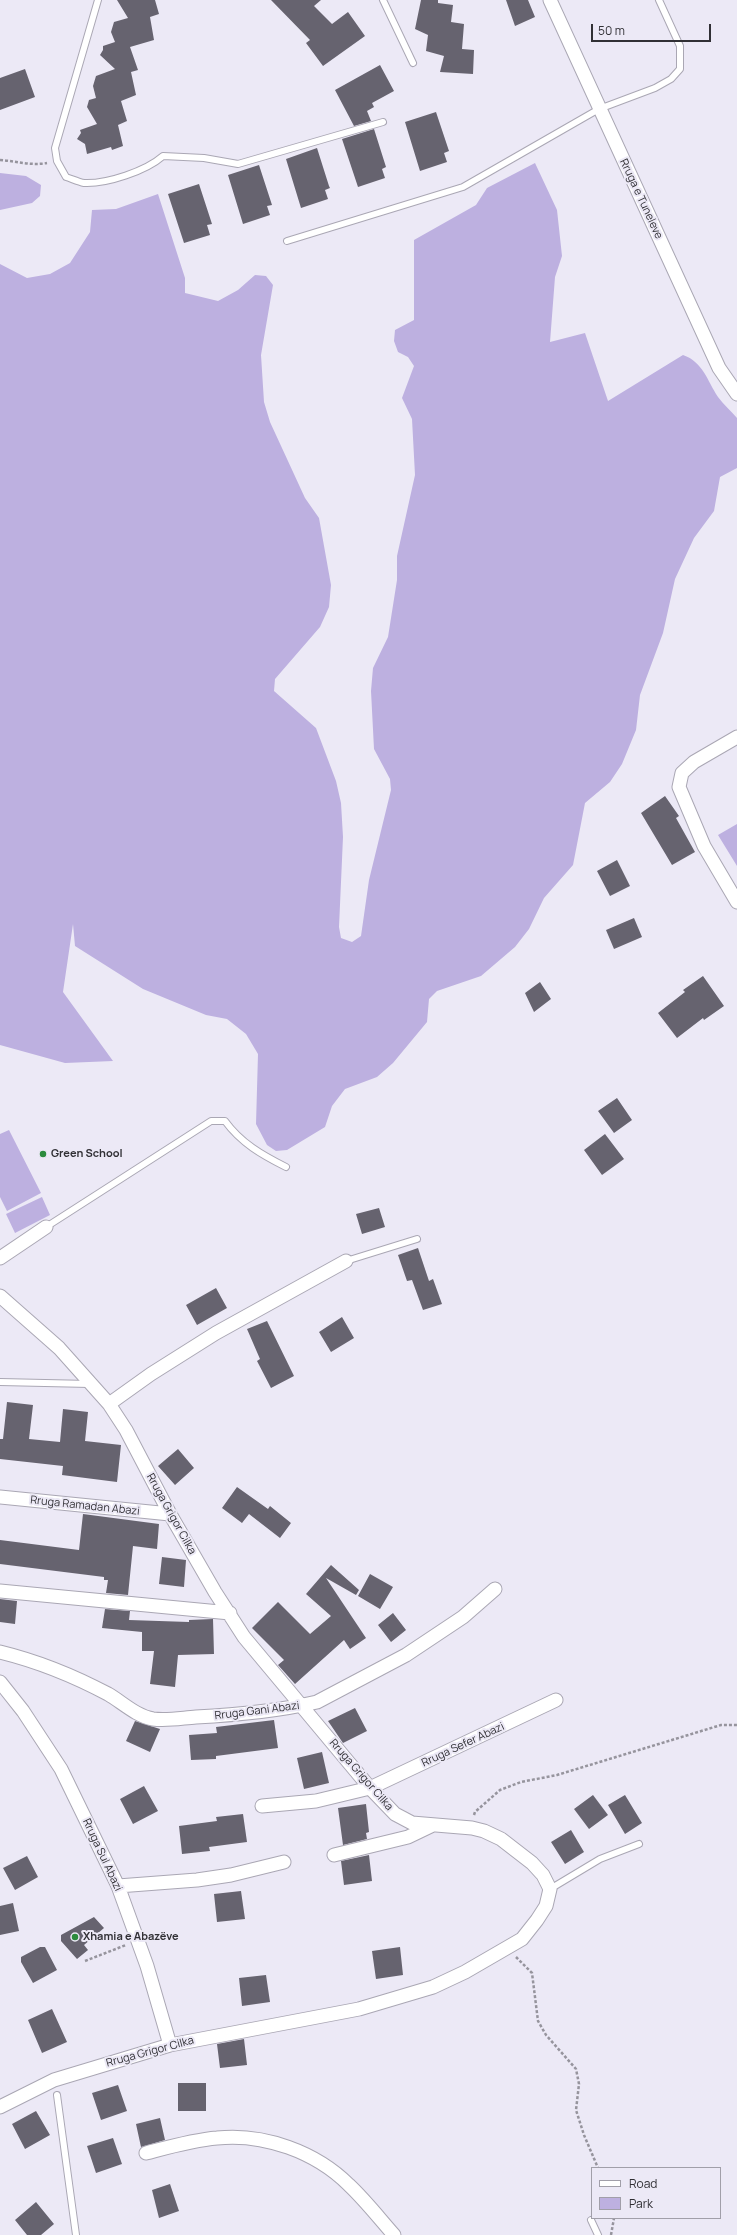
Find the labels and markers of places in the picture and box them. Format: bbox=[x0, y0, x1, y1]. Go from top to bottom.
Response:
place label: Green School bbox=[51, 1147, 123, 1161]
marker: Green School bbox=[38, 1149, 48, 1159]
place label: Xhamia e Abazëve bbox=[83, 1930, 179, 1944]
marker: Xhamia e Abazëve bbox=[70, 1932, 80, 1942]

